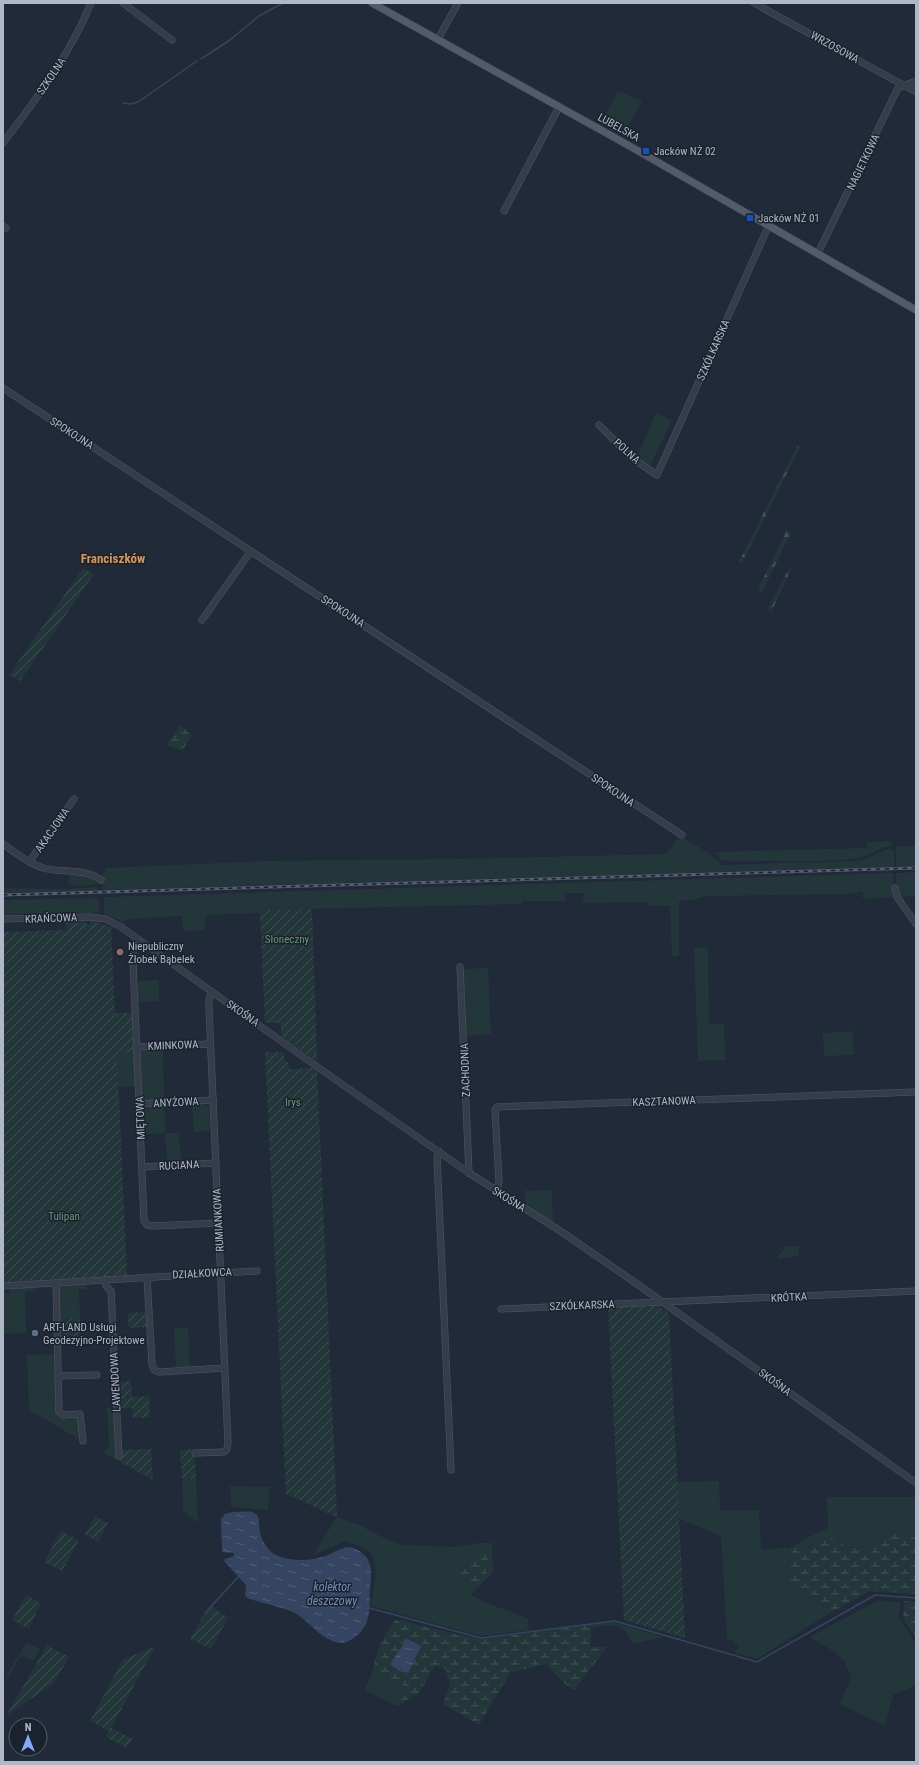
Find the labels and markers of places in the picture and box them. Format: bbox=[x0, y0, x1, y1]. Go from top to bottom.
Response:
place label: Jacków NŻ 02 bbox=[654, 145, 716, 158]
marker: Jacków NŻ 02 bbox=[641, 146, 651, 156]
place label: Jacków NŻ 01 bbox=[758, 212, 820, 225]
marker: Jacków NŻ 01 bbox=[745, 213, 755, 223]
place label: Niepubliczny Żłobek Bąbelek bbox=[128, 940, 195, 966]
marker: Niepubliczny Żłobek Bąbelek bbox=[115, 947, 125, 957]
place label: ART-LAND Usługi Geodezyjno-Projektowe bbox=[43, 1321, 145, 1347]
marker: ART-LAND Usługi Geodezyjno-Projektowe bbox=[30, 1328, 40, 1338]

